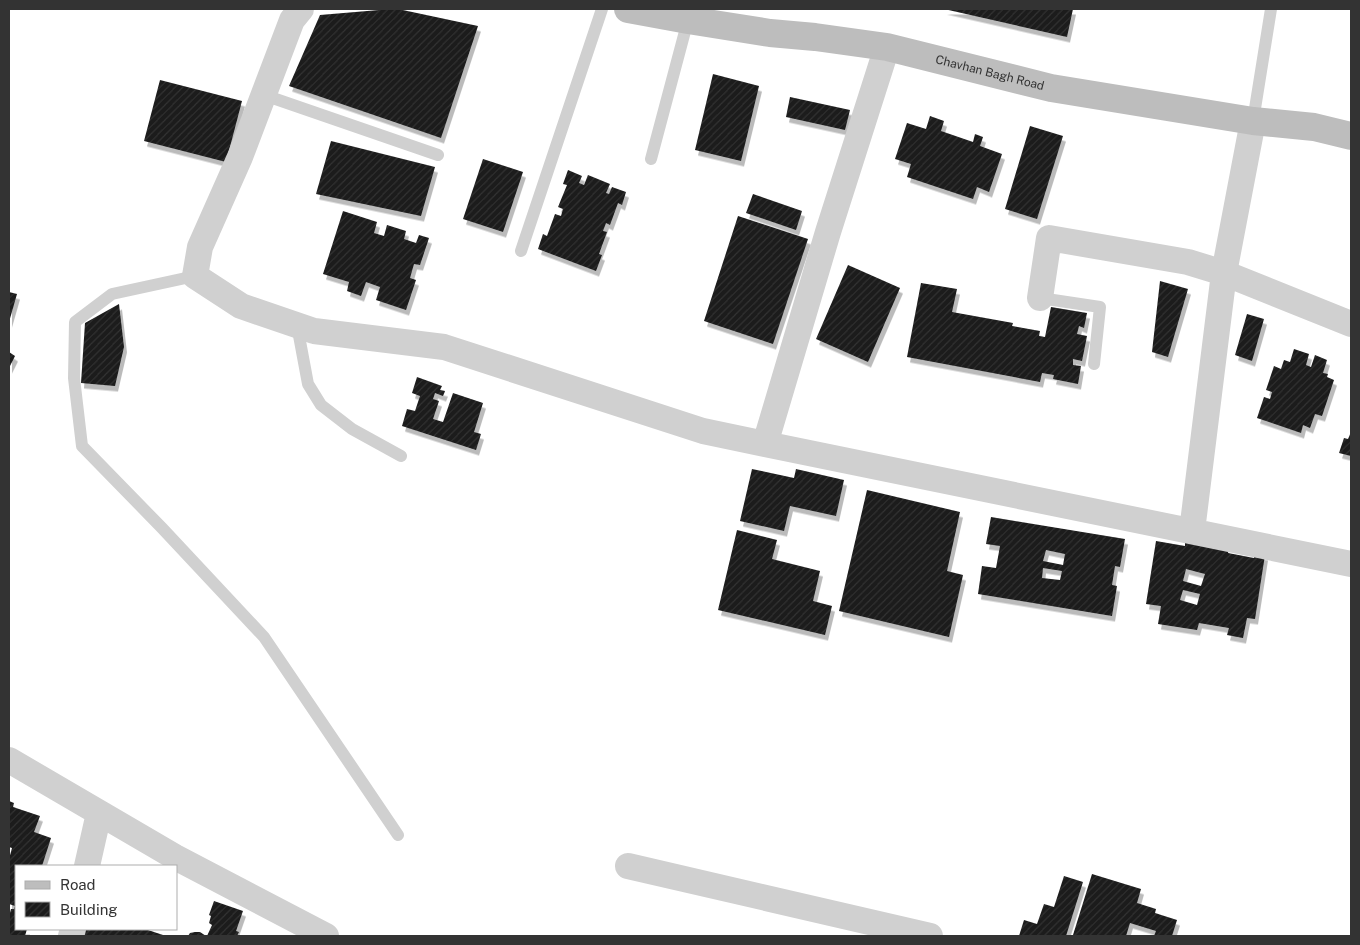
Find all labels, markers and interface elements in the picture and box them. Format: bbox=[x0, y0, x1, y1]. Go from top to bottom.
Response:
street label: Chavhan Bagh Road bbox=[934, 52, 1046, 93]
legend bbox=[15, 865, 178, 930]
text: Road bbox=[60, 876, 96, 893]
text: Building bbox=[60, 901, 118, 918]

